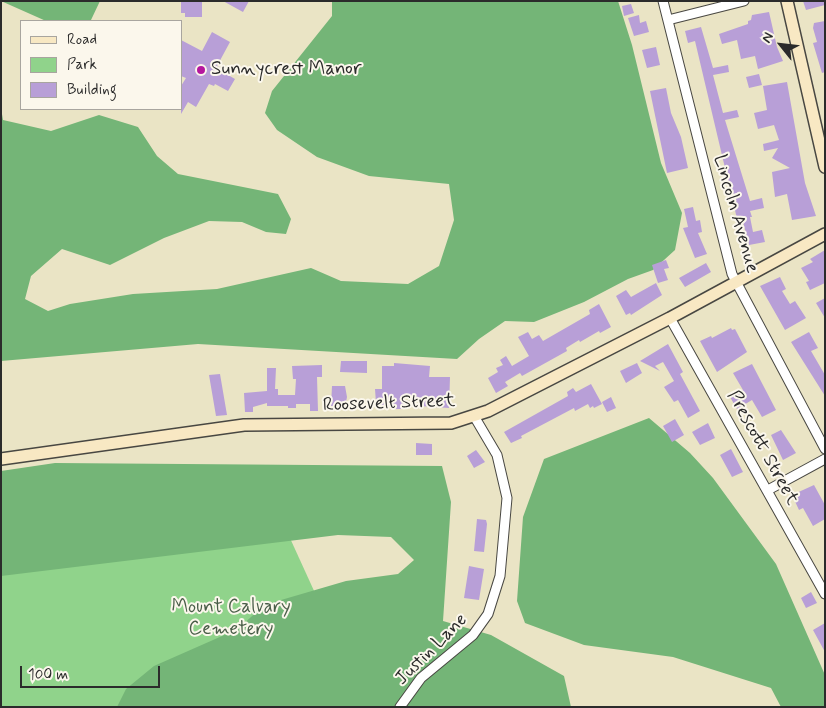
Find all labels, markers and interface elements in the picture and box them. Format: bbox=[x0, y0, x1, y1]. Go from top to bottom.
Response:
legend bbox=[20, 20, 182, 110]
north arrow bbox=[756, 20, 806, 70]
text: N bbox=[758, 29, 778, 46]
text: Road bbox=[67, 30, 97, 50]
text: Park bbox=[67, 55, 97, 75]
place label: Sunnycrest Manor bbox=[211, 59, 362, 81]
marker: Sunnycrest Manor bbox=[195, 64, 207, 76]
text: Building bbox=[67, 80, 117, 100]
street label: Lincoln Avenue bbox=[707, 152, 763, 276]
street label: Prescott Street bbox=[721, 387, 803, 509]
street label: Roosevelt Street bbox=[322, 390, 456, 418]
park label: Mount Calvary Cemetery bbox=[171, 597, 291, 641]
street label: Justin Lane bbox=[391, 609, 473, 691]
scale bar bbox=[22, 656, 162, 688]
text: 100 m bbox=[28, 665, 68, 685]

